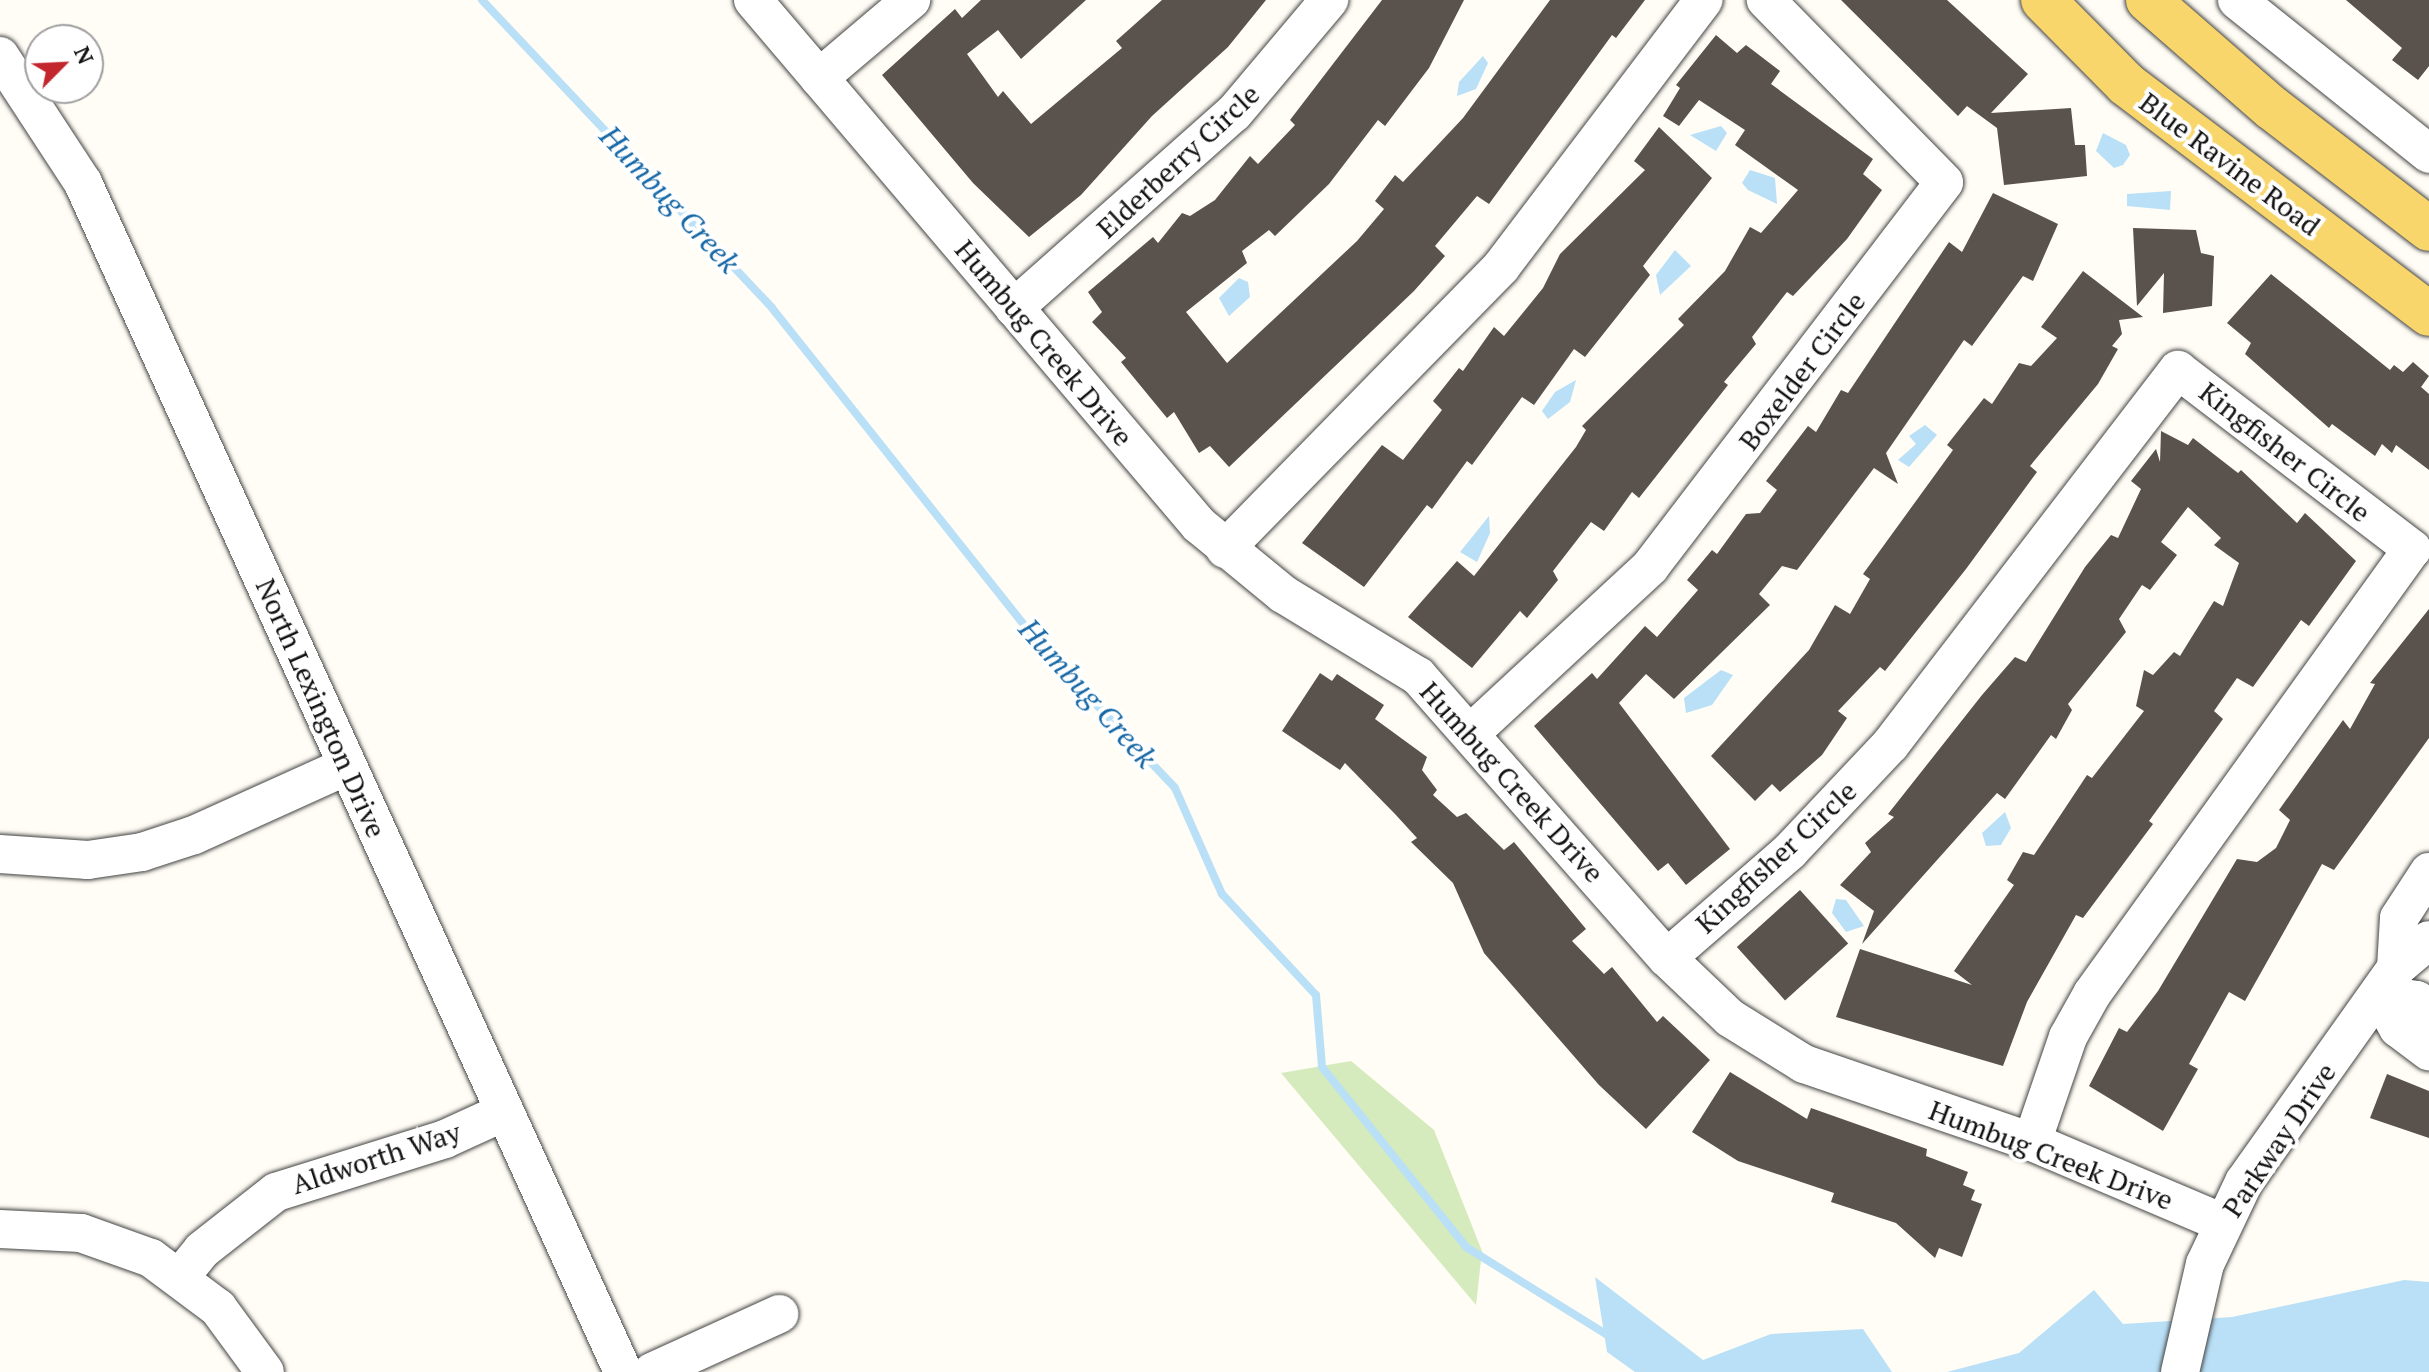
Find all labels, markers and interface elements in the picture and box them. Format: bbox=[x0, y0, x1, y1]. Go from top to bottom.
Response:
north arrow bbox=[24, 24, 104, 104]
text: N bbox=[68, 41, 101, 68]
street label: Elderberry Circle bbox=[1090, 77, 1266, 245]
street label: Blue Ravine Road bbox=[2133, 85, 2327, 243]
water label: Humbug Creek bbox=[593, 118, 747, 280]
street label: Humbug Creek Drive bbox=[948, 233, 1140, 453]
street label: Boxelder Circle bbox=[1732, 285, 1872, 457]
street label: Kingfisher Circle bbox=[2193, 375, 2377, 529]
street label: North Lexington Drive bbox=[249, 573, 393, 843]
water label: Humbug Creek bbox=[1012, 611, 1164, 775]
street label: Humbug Creek Drive bbox=[1413, 675, 1611, 889]
street label: Kingfisher Circle bbox=[1689, 774, 1863, 940]
street label: Parkway Drive bbox=[2215, 1057, 2343, 1223]
street label: Humbug Creek Drive bbox=[1924, 1093, 2178, 1217]
street label: Aldworth Way bbox=[287, 1115, 465, 1201]

